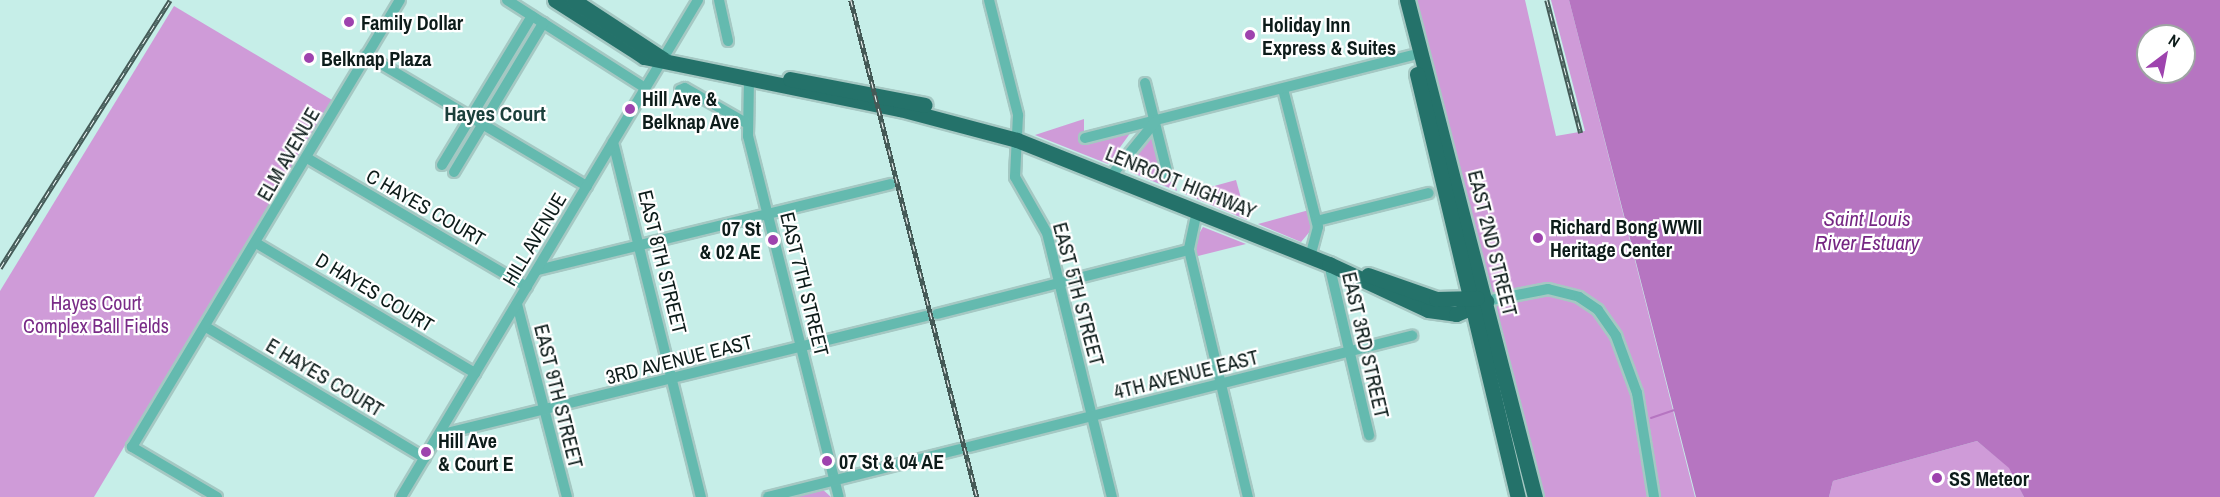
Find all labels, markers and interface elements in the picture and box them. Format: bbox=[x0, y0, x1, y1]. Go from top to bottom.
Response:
place label: Family Dollar bbox=[361, 10, 463, 34]
place label: Holiday Inn Express & Suites bbox=[1262, 12, 1396, 59]
marker: Family Dollar bbox=[342, 15, 356, 29]
north arrow bbox=[2136, 24, 2196, 84]
marker: Holiday Inn Express & Suites bbox=[1243, 28, 1257, 42]
text: N bbox=[2165, 29, 2184, 52]
place label: Belknap Plaza bbox=[321, 46, 431, 70]
marker: Belknap Plaza bbox=[302, 51, 316, 65]
place label: Hill Ave & Belknap Ave bbox=[642, 86, 740, 133]
district label: Hayes Court bbox=[444, 101, 546, 127]
marker: Hill Ave & Belknap Ave bbox=[623, 102, 637, 116]
street label: ELM AVENUE bbox=[251, 103, 325, 205]
street label: LENROOT HIGHWAY bbox=[1102, 141, 1260, 223]
street label: C HAYES COURT bbox=[362, 163, 490, 251]
street label: EAST 2ND STREET bbox=[1463, 168, 1523, 318]
street label: EAST 8TH STREET bbox=[633, 187, 693, 337]
street label: HILL AVENUE bbox=[497, 188, 571, 290]
water label: Saint Louis River Estuary bbox=[1815, 206, 1919, 256]
street label: EAST 7TH STREET bbox=[775, 209, 835, 359]
place label: Richard Bong WWII Heritage Center bbox=[1550, 214, 1702, 261]
place label: 07 St & 02 AE bbox=[699, 216, 761, 263]
street label: EAST 5TH STREET bbox=[1048, 220, 1110, 368]
marker: Richard Bong WWII Heritage Center bbox=[1531, 231, 1545, 245]
marker: 07 St & 02 AE bbox=[766, 233, 780, 247]
street label: D HAYES COURT bbox=[312, 247, 438, 337]
street label: EAST 3RD STREET bbox=[1337, 269, 1395, 421]
park label: Hayes Court Complex Ball Fields bbox=[23, 290, 169, 337]
street label: EAST 9TH STREET bbox=[529, 321, 589, 471]
street label: 3RD AVENUE EAST bbox=[603, 329, 755, 389]
street label: E HAYES COURT bbox=[262, 333, 388, 421]
street label: 4TH AVENUE EAST bbox=[1111, 344, 1261, 404]
place label: Hill Ave & Court E bbox=[438, 428, 514, 475]
marker: Hill Ave & Court E bbox=[419, 445, 433, 459]
place label: 07 St & 04 AE bbox=[839, 449, 945, 473]
marker: 07 St & 04 AE bbox=[820, 454, 834, 468]
place label: SS Meteor bbox=[1949, 466, 2029, 490]
marker: SS Meteor bbox=[1930, 471, 1944, 485]

